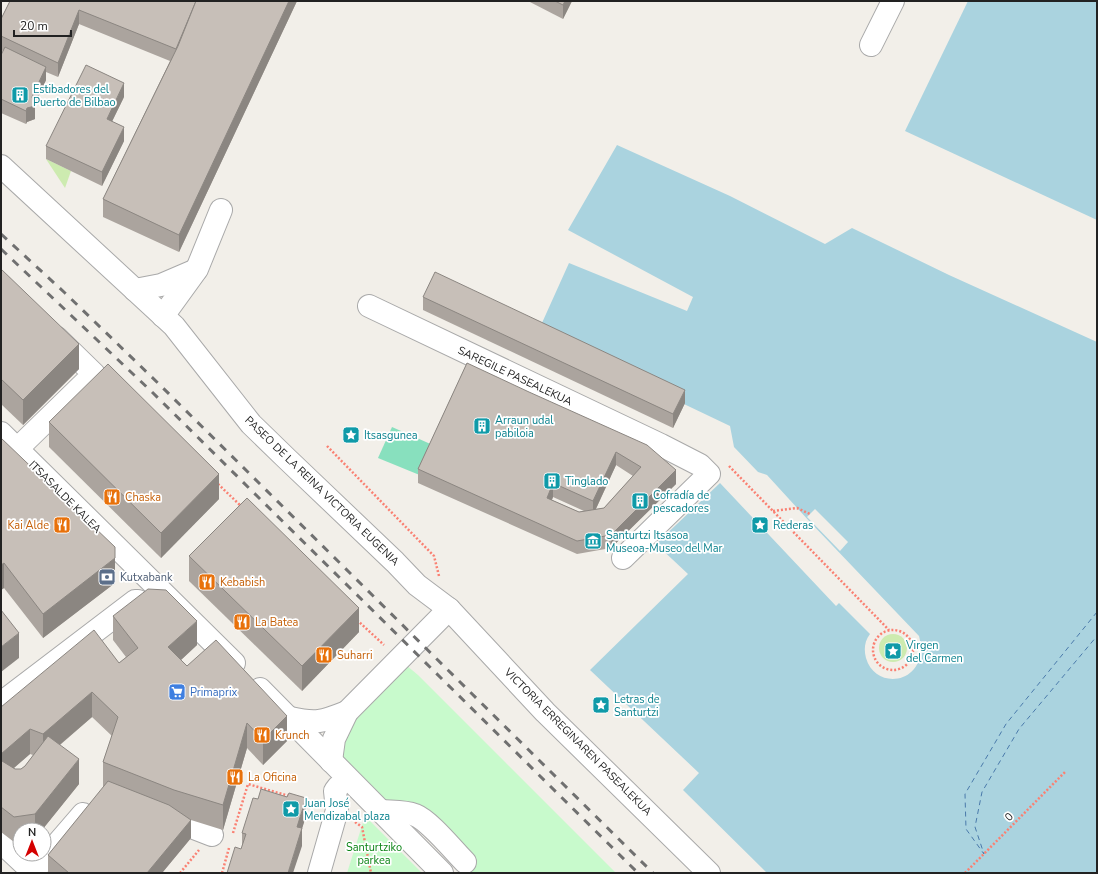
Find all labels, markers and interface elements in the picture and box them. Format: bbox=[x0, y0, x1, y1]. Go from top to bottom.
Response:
scale bar bbox=[14, 12, 71, 38]
text: 20 m bbox=[20, 18, 48, 34]
place label: Estibadores del Puerto de Bilbao bbox=[33, 82, 116, 110]
building icon: Estibadores del Puerto de Bilbao bbox=[10, 85, 30, 105]
street label: SAREGILE PASEALEKUA bbox=[455, 343, 575, 409]
street label: PASEO DE LA REINA VICTORIA EUGENIA bbox=[242, 413, 402, 569]
place label: Arraun udal pabiloia bbox=[495, 413, 554, 441]
building icon: Arraun udal pabiloia bbox=[472, 416, 492, 436]
place icon: Itsasgunea bbox=[341, 425, 361, 445]
place label: Itsasgunea bbox=[364, 428, 418, 443]
street label: ITSASALDE KALEA bbox=[25, 457, 105, 537]
building icon: Tinglado bbox=[542, 471, 562, 491]
place label: Tinglado bbox=[565, 474, 608, 489]
restaurant icon: Chaska bbox=[102, 487, 122, 507]
place label: Cofradía de pescadores bbox=[653, 488, 709, 516]
place label: Chaska bbox=[125, 490, 161, 505]
building icon: Cofradía de pescadores bbox=[630, 491, 650, 511]
restaurant icon: Kai Alde bbox=[52, 515, 72, 535]
place icon: Rederas bbox=[750, 515, 770, 535]
place label: Kai Alde bbox=[7, 518, 49, 533]
place label: Rederas bbox=[773, 518, 813, 533]
place label: Santurtzi Itsasoa Museoa-Museo del Mar bbox=[606, 528, 723, 556]
museum icon: Santurtzi Itsasoa Museoa-Museo del Mar bbox=[583, 531, 603, 551]
bank icon: Kutxabank bbox=[97, 567, 117, 587]
place label: Kutxabank bbox=[120, 570, 173, 585]
restaurant icon: Kebabish bbox=[197, 572, 217, 592]
place label: Kebabish bbox=[220, 575, 265, 590]
restaurant icon: La Batea bbox=[232, 612, 252, 632]
place label: La Batea bbox=[255, 615, 299, 630]
place label: Virgen del Carmen bbox=[905, 638, 963, 666]
place icon: Virgen del Carmen bbox=[883, 641, 903, 661]
restaurant icon: Suharri bbox=[314, 645, 334, 665]
place label: Suharri bbox=[337, 648, 372, 663]
street label: VICTORIA ERREGINAREN PASEALEKUA bbox=[500, 664, 655, 819]
supermarket icon: Primaprix bbox=[167, 682, 187, 702]
place label: Primaprix bbox=[190, 685, 237, 700]
place label: Letras de Santurtzi bbox=[614, 692, 660, 720]
place icon: Letras de Santurtzi bbox=[591, 695, 611, 715]
restaurant icon: Krunch bbox=[252, 725, 272, 745]
place label: Krunch bbox=[275, 728, 310, 743]
restaurant icon: La Oficina bbox=[225, 767, 245, 787]
place label: La Oficina bbox=[248, 770, 297, 785]
place label: Juan José Mendizabal plaza bbox=[303, 796, 390, 824]
place icon: Juan José Mendizabal plaza bbox=[281, 799, 301, 819]
street label: 0 bbox=[1001, 809, 1017, 825]
north arrow bbox=[12, 822, 52, 862]
text: N bbox=[28, 825, 36, 840]
park label: Santurtziko parkea bbox=[346, 840, 402, 868]

